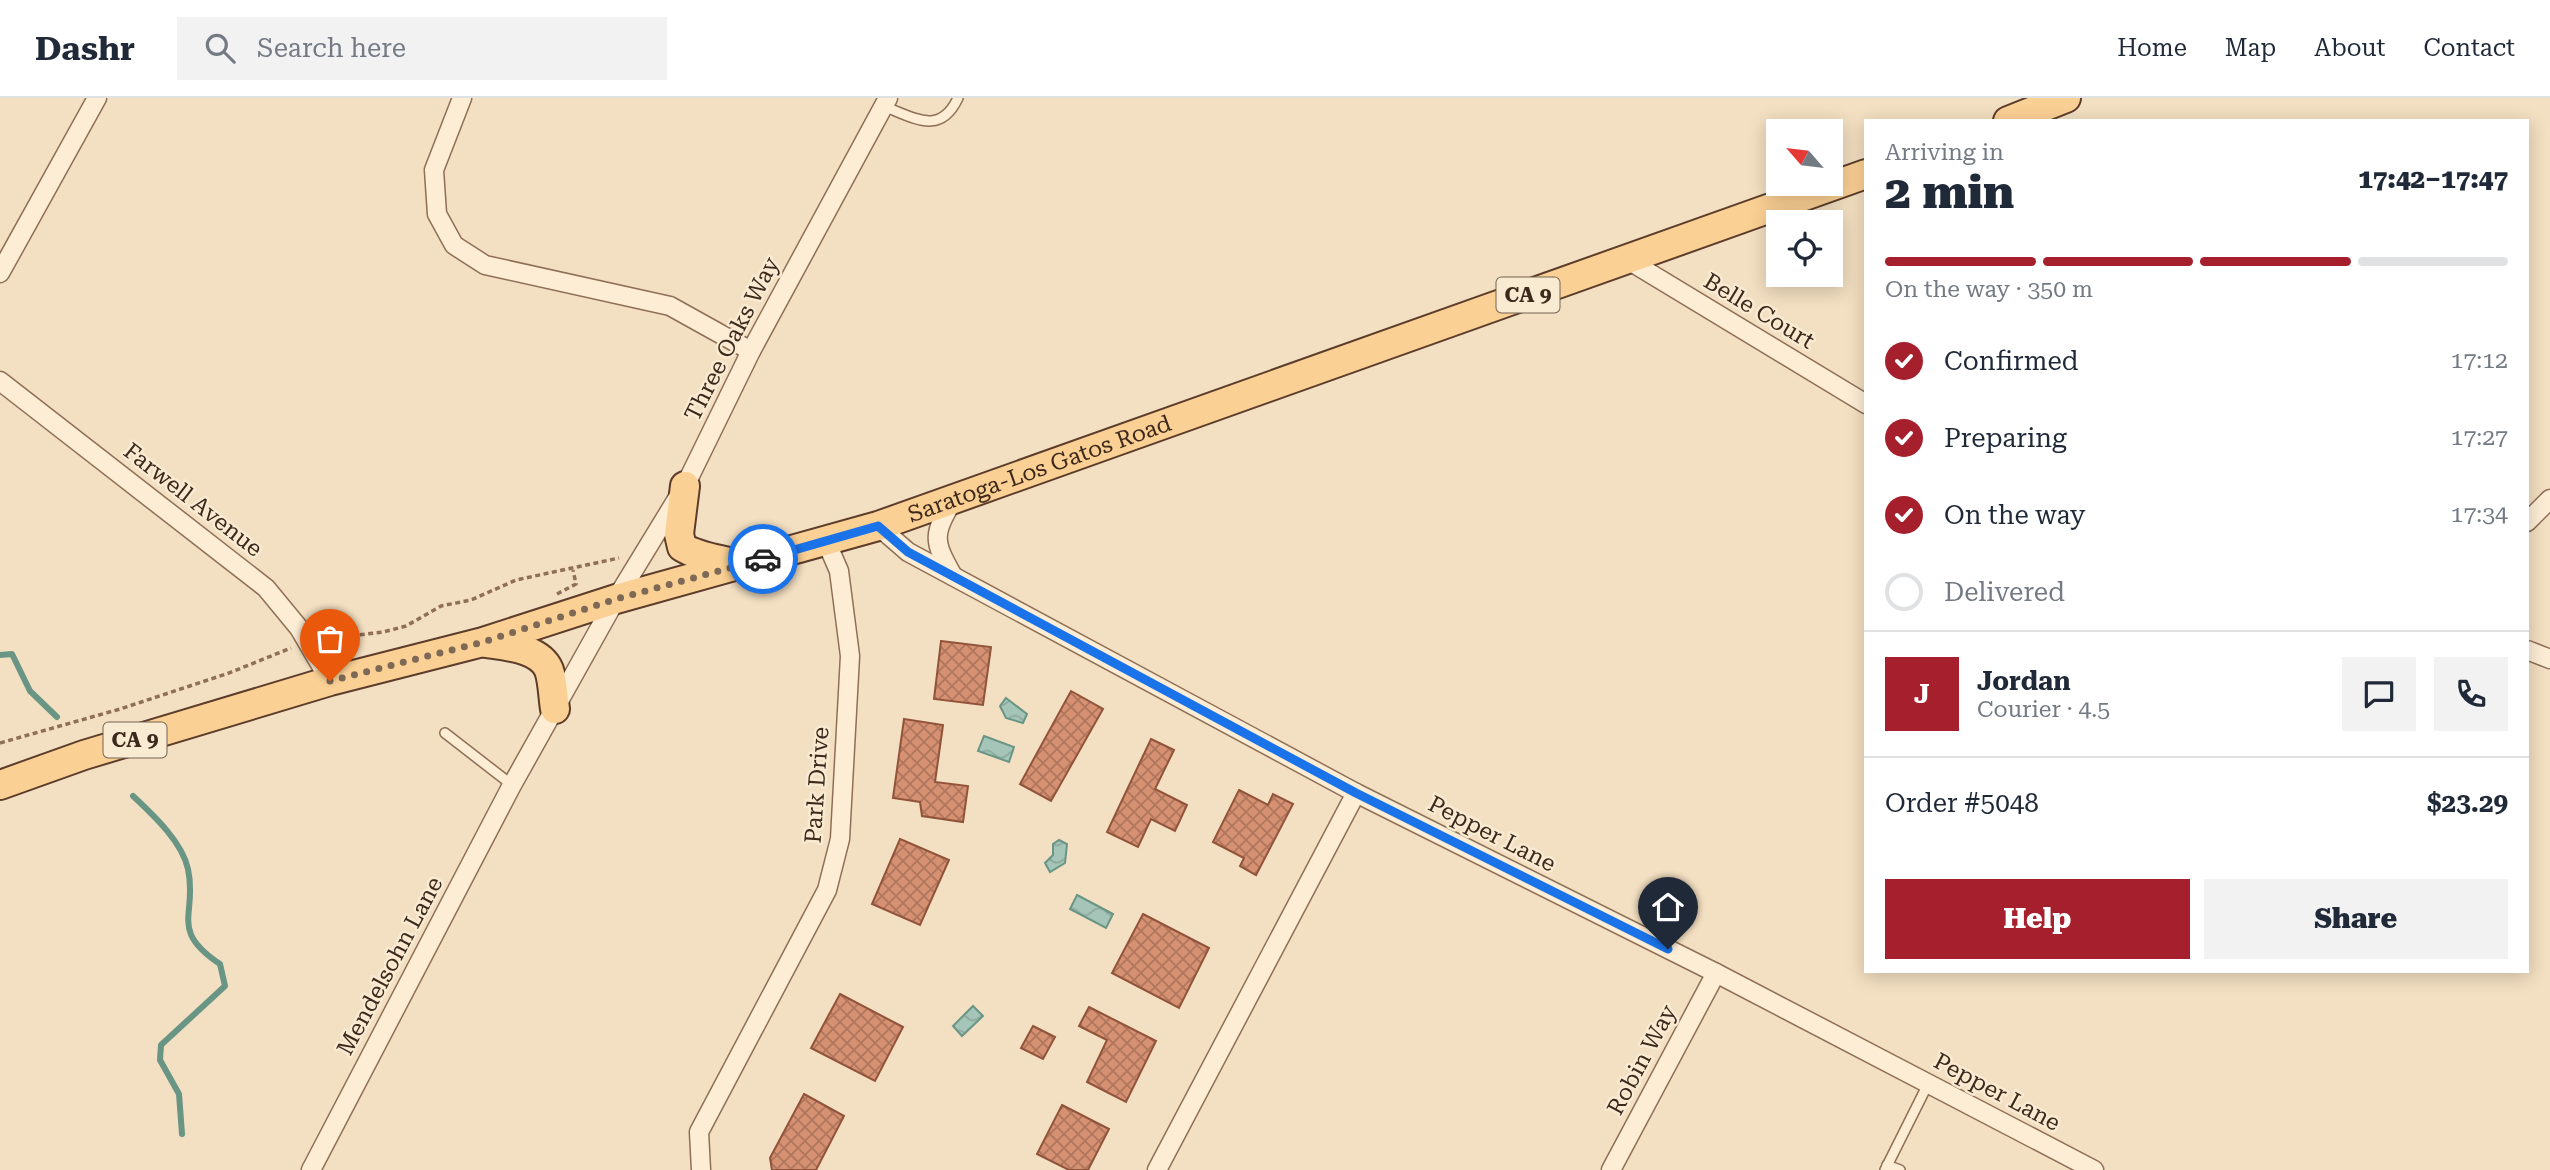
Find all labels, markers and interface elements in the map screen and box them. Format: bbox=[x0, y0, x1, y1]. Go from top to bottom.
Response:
search box bbox=[177, 17, 667, 80]
text: Dashr bbox=[35, 29, 135, 68]
icon: search bbox=[201, 29, 239, 67]
text: Search here bbox=[257, 33, 406, 63]
text: Home bbox=[2117, 34, 2187, 62]
text: Map bbox=[2225, 34, 2276, 62]
text: About bbox=[2314, 34, 2385, 62]
text: Contact bbox=[2423, 34, 2515, 62]
north arrow bbox=[1766, 119, 1843, 196]
map controls bbox=[1766, 119, 1843, 287]
text: Arriving in bbox=[1885, 139, 2004, 166]
text: 17:42–17:47 bbox=[2358, 164, 2508, 194]
text: 2 min bbox=[1885, 165, 2014, 219]
button: locate bbox=[1766, 210, 1843, 287]
street label: Three Oaks Way bbox=[679, 252, 785, 425]
street label: Belle Court bbox=[1699, 267, 1819, 355]
text: On the way · 350 m bbox=[1885, 276, 2093, 303]
road number: CA 9 bbox=[1496, 278, 1560, 312]
icon: check bbox=[1885, 342, 1923, 380]
text: Confirmed bbox=[1944, 346, 2079, 376]
text: 17:12 bbox=[2451, 347, 2508, 374]
street label: Saratoga-Los Gatos Road bbox=[904, 409, 1175, 528]
icon: check bbox=[1885, 419, 1923, 457]
text: Preparing bbox=[1944, 423, 2067, 453]
text: 17:27 bbox=[2451, 424, 2508, 451]
street label: Farwell Avenue bbox=[118, 437, 268, 563]
icon: check bbox=[1885, 496, 1923, 534]
text: On the way bbox=[1944, 500, 2085, 530]
text: 17:34 bbox=[2451, 501, 2508, 528]
courier bbox=[728, 524, 798, 594]
icon: car bbox=[744, 540, 782, 578]
text: Delivered bbox=[1944, 577, 2065, 607]
pin bbox=[300, 609, 360, 681]
icon: bag bbox=[311, 620, 349, 658]
button: chat bbox=[2342, 657, 2416, 731]
button: phone bbox=[2434, 657, 2508, 731]
text: Jordan bbox=[1977, 666, 2071, 696]
text: J bbox=[1914, 679, 1930, 709]
text: Courier · 4.5 bbox=[1977, 696, 2110, 723]
road number: CA 9 bbox=[104, 722, 166, 758]
street label: Park Drive bbox=[799, 726, 835, 844]
text: Order #5048 bbox=[1885, 788, 2039, 818]
text: $23.29 bbox=[2427, 788, 2508, 818]
street label: Pepper Lane bbox=[1424, 790, 1560, 878]
street label: Mendelsohn Lane bbox=[332, 872, 448, 1060]
pin bbox=[1638, 877, 1698, 949]
button: Help bbox=[1885, 879, 2190, 959]
button: Share bbox=[2204, 879, 2508, 959]
icon: home bbox=[1649, 888, 1687, 926]
street label: Robin Way bbox=[1602, 1000, 1682, 1120]
street label: Pepper Lane bbox=[1929, 1047, 2065, 1137]

